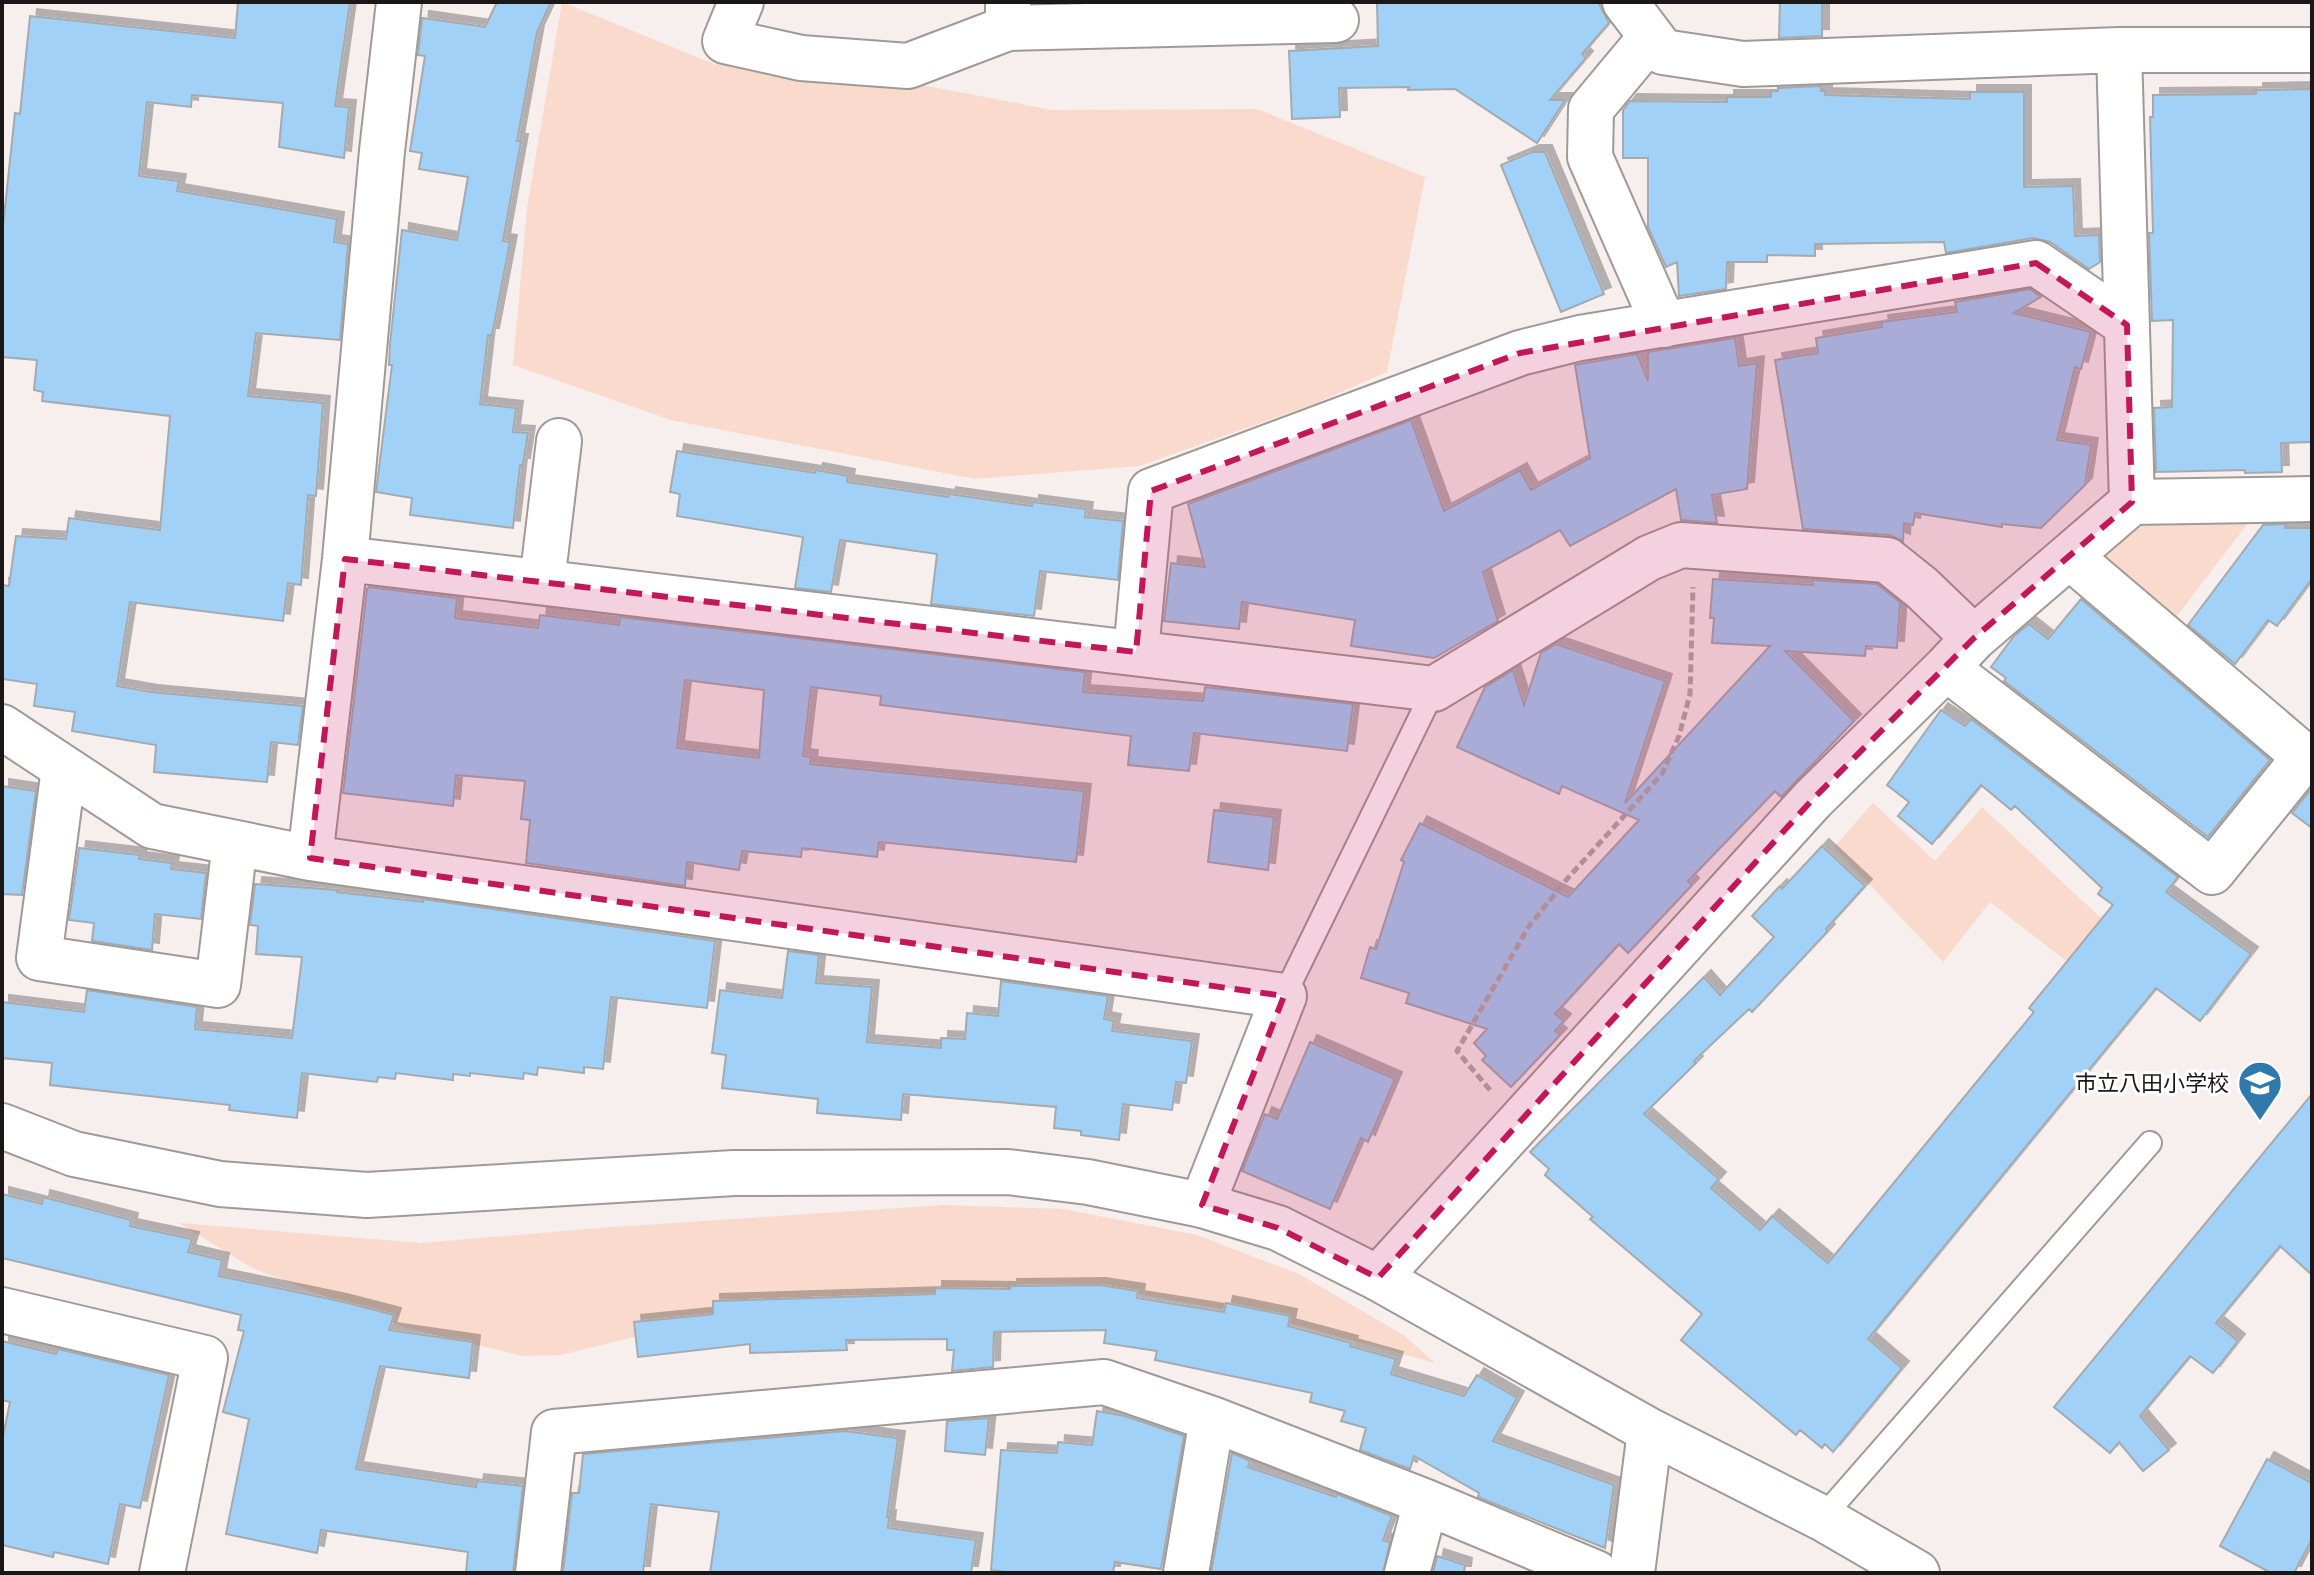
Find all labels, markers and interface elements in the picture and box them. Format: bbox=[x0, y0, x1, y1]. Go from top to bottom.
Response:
school or university icon: 市立八田小学校 bbox=[2236, 1059, 2284, 1122]
place label: 市立八田小学校 bbox=[2075, 1069, 2229, 1097]

